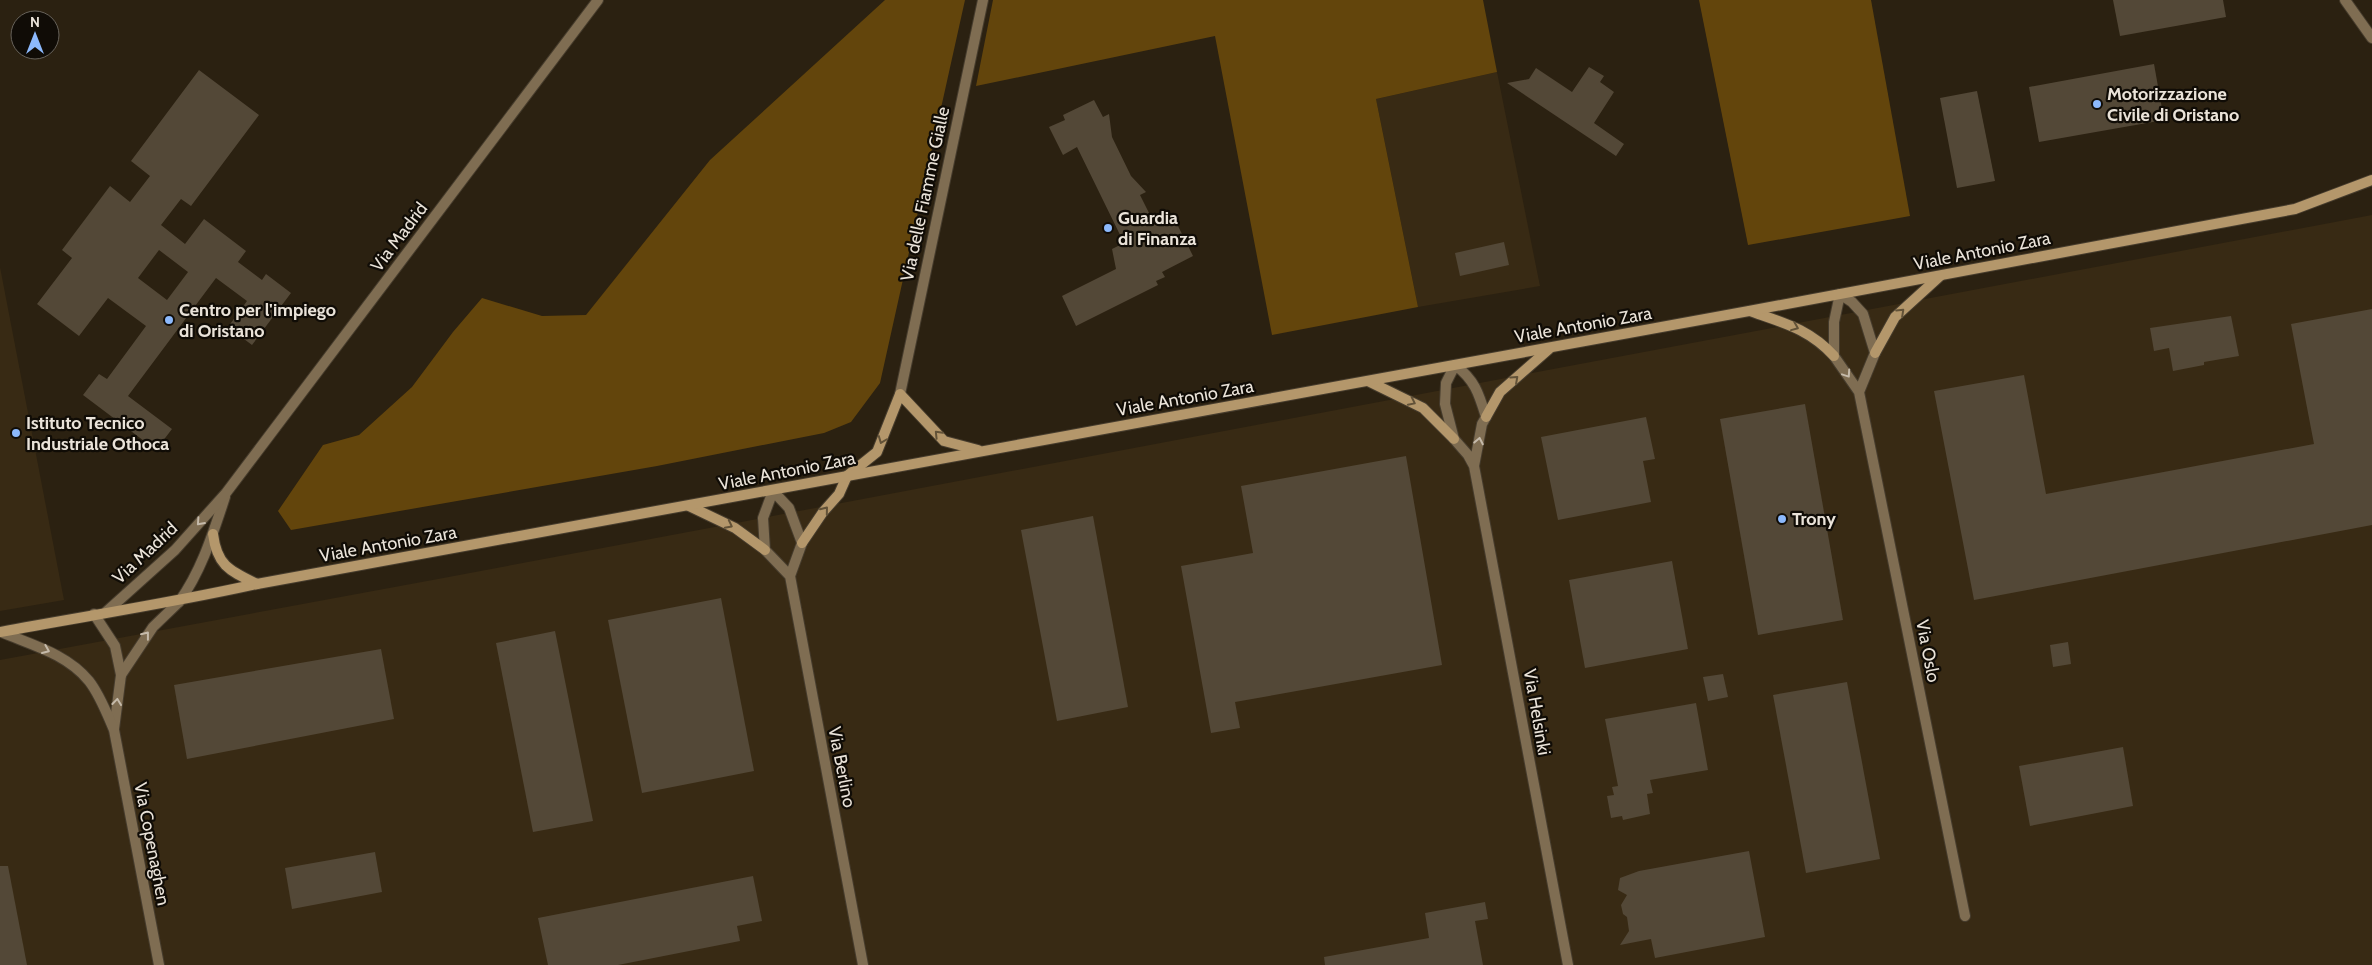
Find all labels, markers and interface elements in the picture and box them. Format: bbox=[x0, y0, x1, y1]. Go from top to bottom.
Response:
north arrow bbox=[10, 10, 60, 60]
text: N bbox=[30, 13, 40, 31]
place label: Motorizzazione Civile di Oristano bbox=[2107, 83, 2239, 126]
marker: Motorizzazione Civile di Oristano bbox=[2091, 98, 2103, 110]
street label: Via delle Fiamme Gialle bbox=[896, 105, 954, 283]
street label: Via Madrid bbox=[366, 198, 432, 276]
place label: Guardia di Finanza bbox=[1118, 207, 1197, 250]
marker: Guardia di Finanza bbox=[1102, 222, 1114, 234]
street label: Viale Antonio Zara bbox=[1912, 227, 2053, 275]
place label: Centro per l'impiego di Oristano bbox=[179, 299, 336, 342]
street label: Viale Antonio Zara bbox=[1513, 302, 1654, 348]
one-way arrow bbox=[1896, 309, 1905, 318]
marker: Centro per l'impiego di Oristano bbox=[163, 314, 175, 326]
one-way arrow bbox=[1790, 321, 1799, 332]
one-way arrow bbox=[1841, 368, 1850, 378]
street label: Viale Antonio Zara bbox=[1115, 375, 1256, 421]
one-way arrow bbox=[1509, 376, 1518, 385]
one-way arrow bbox=[1407, 396, 1416, 407]
place label: Istituto Tecnico Industriale Othoca bbox=[26, 412, 169, 455]
marker: Istituto Tecnico Industriale Othoca bbox=[10, 427, 22, 439]
one-way arrow bbox=[935, 431, 944, 440]
one-way arrow bbox=[878, 435, 888, 444]
one-way arrow bbox=[1473, 436, 1483, 445]
street label: Viale Antonio Zara bbox=[717, 447, 858, 495]
one-way arrow bbox=[820, 507, 828, 516]
place label: Trony bbox=[1792, 508, 1836, 530]
marker: Trony bbox=[1776, 513, 1788, 525]
one-way arrow bbox=[197, 516, 206, 525]
street label: Via Madrid bbox=[108, 517, 182, 589]
one-way arrow bbox=[724, 519, 733, 529]
street label: Viale Antonio Zara bbox=[318, 521, 459, 567]
street label: Via Oslo bbox=[1911, 618, 1945, 684]
one-way arrow bbox=[141, 632, 149, 641]
one-way arrow bbox=[41, 644, 50, 655]
street label: Via Helsinki bbox=[1519, 667, 1555, 757]
one-way arrow bbox=[111, 698, 122, 706]
street label: Via Berlino bbox=[823, 725, 861, 809]
street label: Via Copenaghen bbox=[129, 781, 175, 907]

